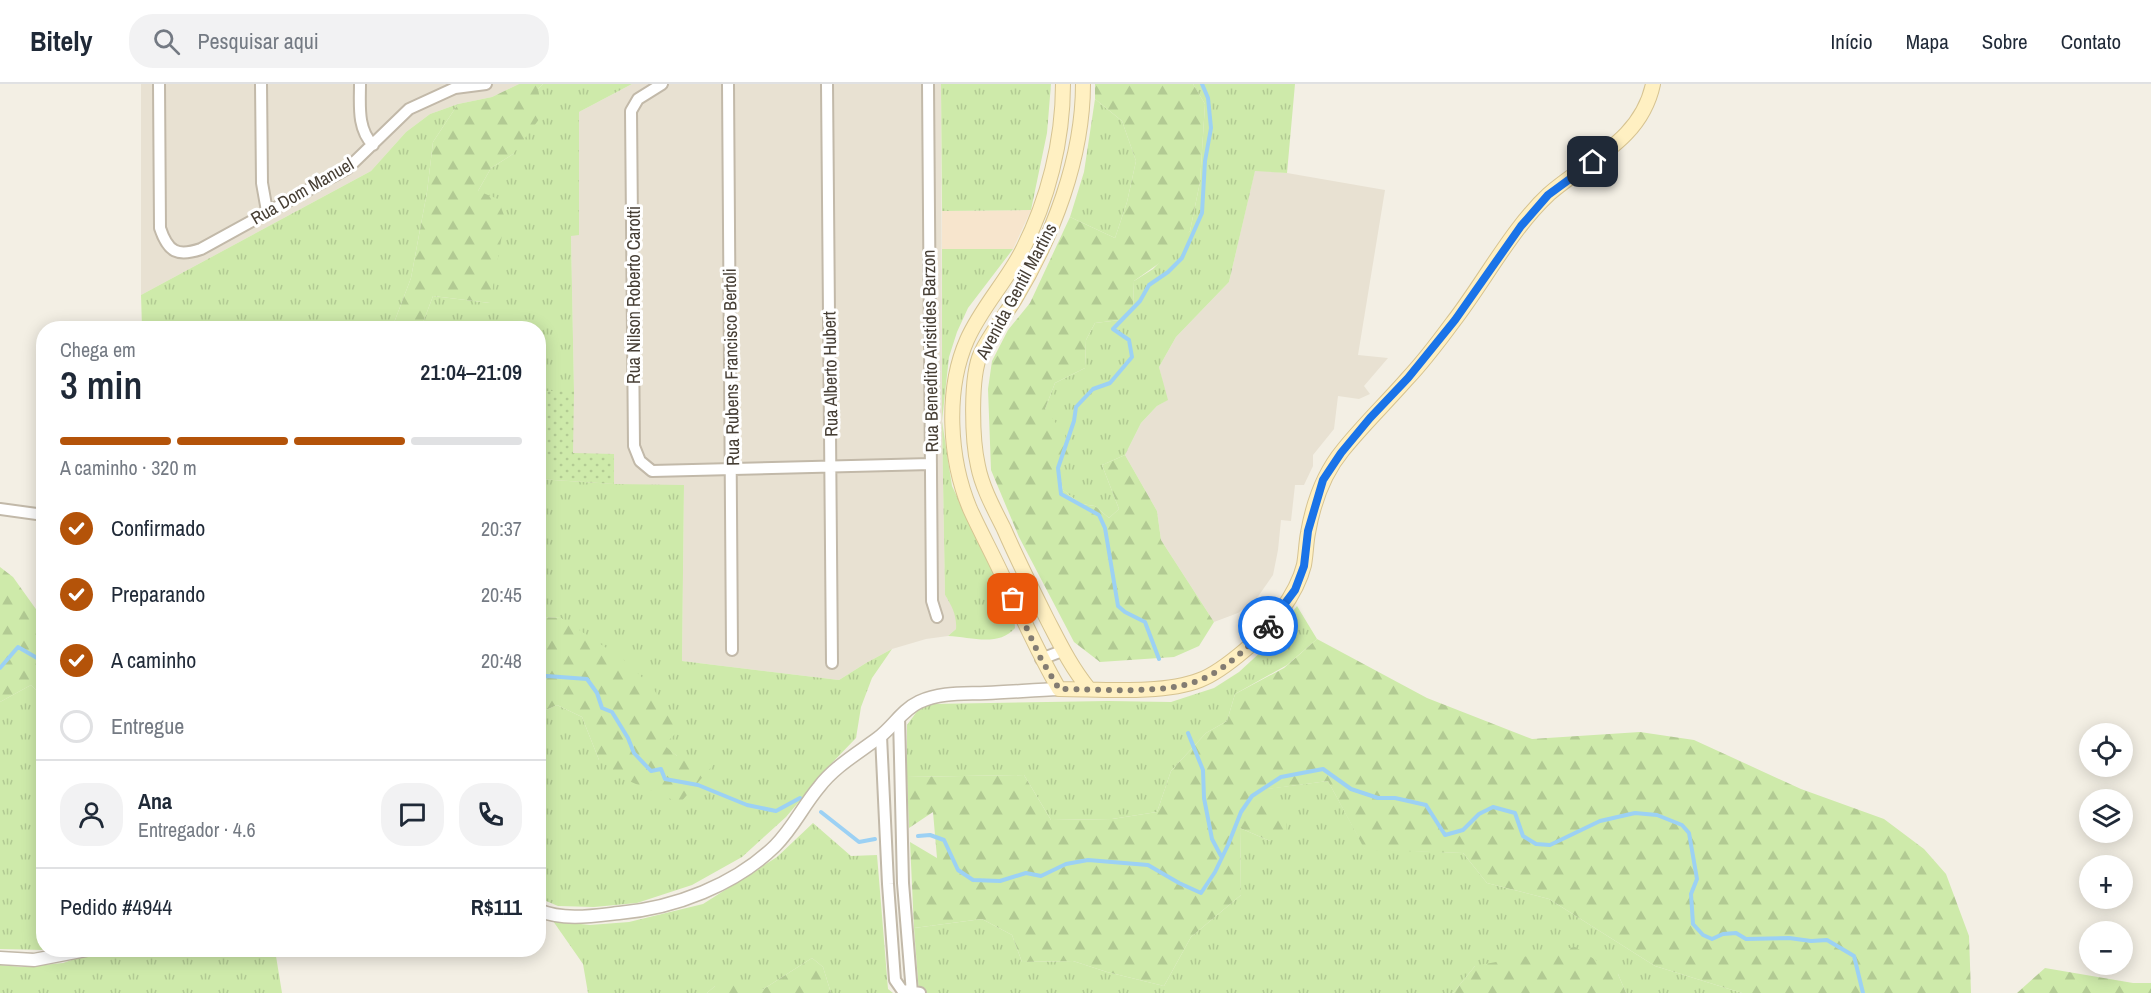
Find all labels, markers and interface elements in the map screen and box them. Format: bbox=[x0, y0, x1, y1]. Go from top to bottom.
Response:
search box bbox=[129, 14, 549, 68]
text: Bitely bbox=[30, 22, 93, 60]
icon: search bbox=[150, 25, 183, 58]
text: Pesquisar aqui bbox=[198, 26, 319, 56]
text: Início bbox=[1831, 27, 1873, 56]
text: Mapa bbox=[1906, 27, 1949, 56]
text: Sobre bbox=[1982, 27, 2028, 56]
text: Contato bbox=[2061, 27, 2121, 56]
pin bbox=[1567, 136, 1618, 187]
icon: home bbox=[1576, 145, 1609, 178]
street label: Rua Dom Manuel bbox=[246, 151, 358, 231]
street label: Rua Nilson Roberto Carotti bbox=[621, 206, 646, 384]
street label: Avenida Gentil Martins bbox=[969, 219, 1062, 364]
street label: Rua Benedito Aristides Barzon bbox=[916, 249, 944, 453]
street label: Rua Rubens Francisco Bertoli bbox=[717, 268, 745, 466]
street label: Rua Alberto Hubert bbox=[816, 311, 844, 437]
text: Chega em bbox=[60, 336, 136, 363]
text: 21:04–21:09 bbox=[420, 357, 522, 387]
text: 3 min bbox=[60, 359, 142, 411]
text: A caminho · 320 m bbox=[60, 454, 197, 481]
icon: check bbox=[60, 512, 93, 545]
text: Confirmado bbox=[111, 513, 205, 543]
text: 20:37 bbox=[481, 515, 522, 542]
pin bbox=[987, 573, 1038, 624]
icon: check bbox=[60, 578, 93, 611]
text: Preparando bbox=[111, 579, 205, 609]
text: 20:45 bbox=[481, 581, 522, 608]
icon: bag bbox=[996, 582, 1029, 615]
courier bbox=[1238, 596, 1298, 656]
icon: bike bbox=[1252, 610, 1285, 643]
icon: check bbox=[60, 644, 93, 677]
text: A caminho bbox=[111, 645, 196, 675]
text: 20:48 bbox=[481, 647, 522, 674]
text: Entregue bbox=[111, 711, 184, 741]
map controls bbox=[2079, 723, 2133, 975]
button: locate bbox=[2079, 723, 2133, 777]
button: person bbox=[60, 783, 123, 846]
button: chat bbox=[381, 783, 444, 846]
button: phone bbox=[459, 783, 522, 846]
text: Ana bbox=[138, 786, 172, 816]
button: layers bbox=[2079, 789, 2133, 843]
text: Entregador · 4.6 bbox=[138, 816, 256, 843]
button: + bbox=[2079, 855, 2133, 909]
text: Pedido #4944 bbox=[60, 892, 172, 922]
text: R$111 bbox=[471, 892, 522, 922]
button: − bbox=[2079, 921, 2133, 975]

